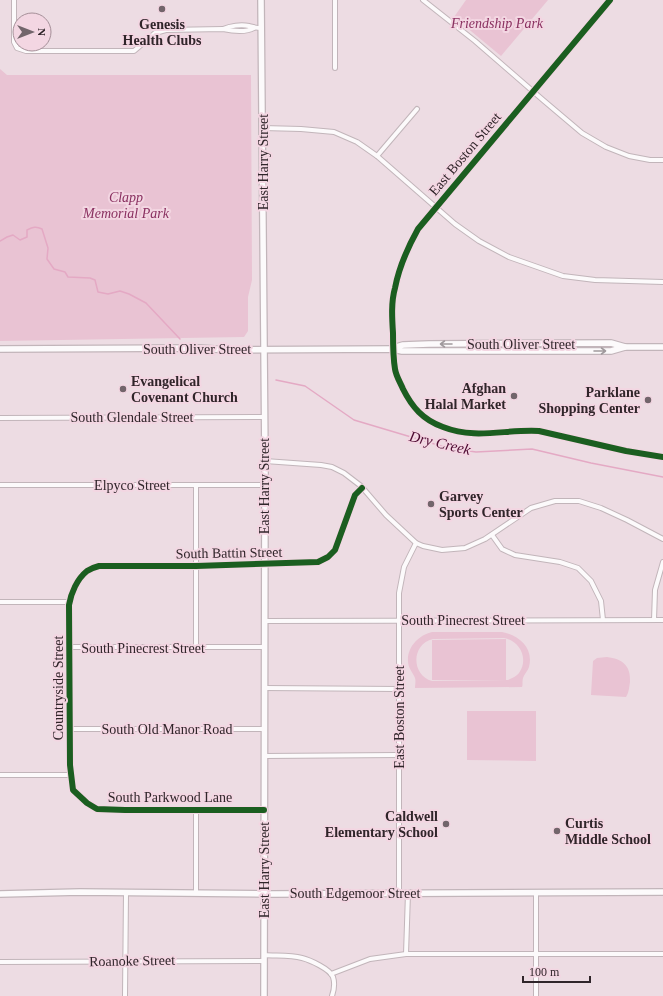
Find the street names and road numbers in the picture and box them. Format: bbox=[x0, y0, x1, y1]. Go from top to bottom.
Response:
street label: East Boston Street bbox=[426, 109, 504, 198]
street label: East Harry Street bbox=[256, 114, 271, 210]
street label: South Oliver Street bbox=[467, 337, 575, 352]
street label: South Oliver Street bbox=[143, 342, 251, 357]
street label: South Glendale Street bbox=[71, 410, 194, 425]
street label: East Harry Street bbox=[257, 438, 272, 534]
street label: Elpyco Street bbox=[94, 478, 170, 493]
street label: South Battin Street bbox=[176, 545, 283, 561]
street label: South Pinecrest Street bbox=[401, 613, 525, 628]
street label: Countryside Street bbox=[51, 636, 66, 740]
street label: South Pinecrest Street bbox=[81, 641, 205, 656]
street label: East Boston Street bbox=[392, 665, 407, 769]
street label: South Old Manor Road bbox=[101, 722, 233, 737]
street label: South Parkwood Lane bbox=[108, 790, 232, 805]
street label: East Harry Street bbox=[257, 822, 272, 918]
street label: South Edgemoor Street bbox=[290, 886, 420, 901]
street label: Roanoke Street bbox=[89, 953, 175, 969]

